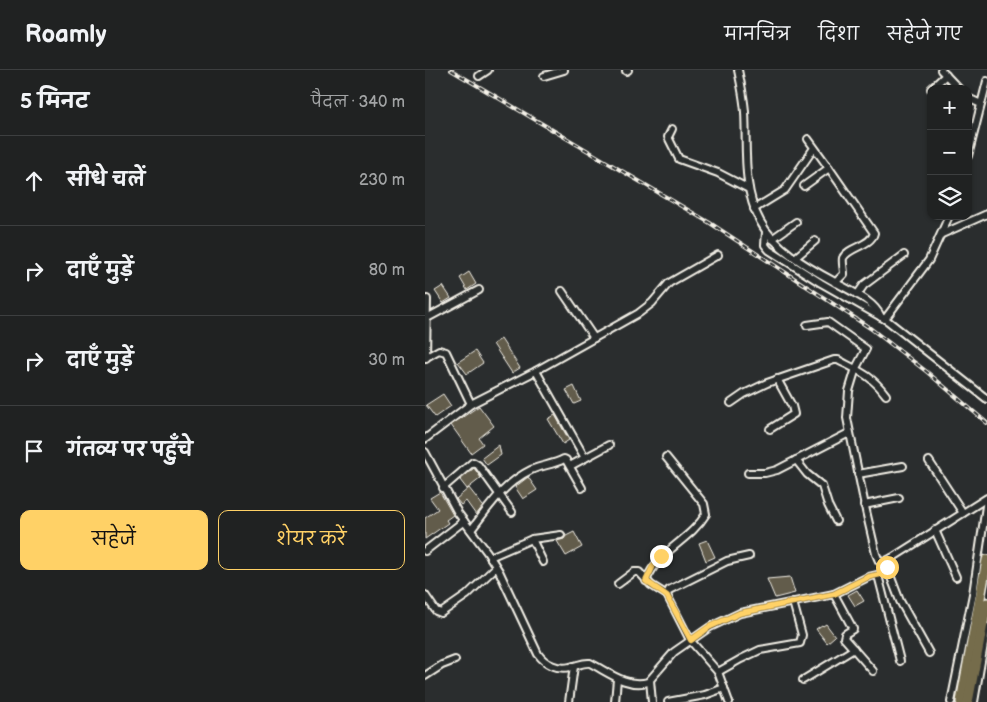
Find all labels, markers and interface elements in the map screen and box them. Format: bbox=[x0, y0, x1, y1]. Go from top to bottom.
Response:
text: Roamly bbox=[25, 20, 106, 49]
text: मानचित्र bbox=[724, 24, 790, 45]
text: दिशा bbox=[818, 24, 859, 45]
text: सहेजे गए bbox=[887, 24, 962, 45]
map controls bbox=[927, 85, 972, 220]
button: + bbox=[927, 85, 972, 130]
text: 5 मिनट bbox=[20, 89, 89, 114]
text: पैदल · 340 m bbox=[311, 93, 405, 112]
button: − bbox=[927, 130, 972, 175]
icon: ahead bbox=[20, 167, 48, 195]
text: सीधे चलें bbox=[67, 169, 145, 192]
text: 230 m bbox=[359, 171, 405, 190]
button: layers bbox=[927, 175, 972, 220]
icon: right bbox=[20, 257, 48, 285]
text: दाएँ मुड़ें bbox=[67, 259, 133, 282]
text: 80 m bbox=[369, 261, 405, 280]
icon: right bbox=[20, 347, 48, 375]
text: दाएँ मुड़ें bbox=[67, 349, 133, 372]
text: 30 m bbox=[368, 351, 405, 370]
icon: arrive bbox=[20, 437, 48, 465]
text: गंतव्य पर पहुँचे bbox=[67, 439, 193, 462]
button: सहेजें bbox=[20, 510, 208, 570]
button: शेयर करें bbox=[218, 510, 405, 570]
route end bbox=[650, 545, 673, 568]
route start bbox=[876, 556, 899, 579]

